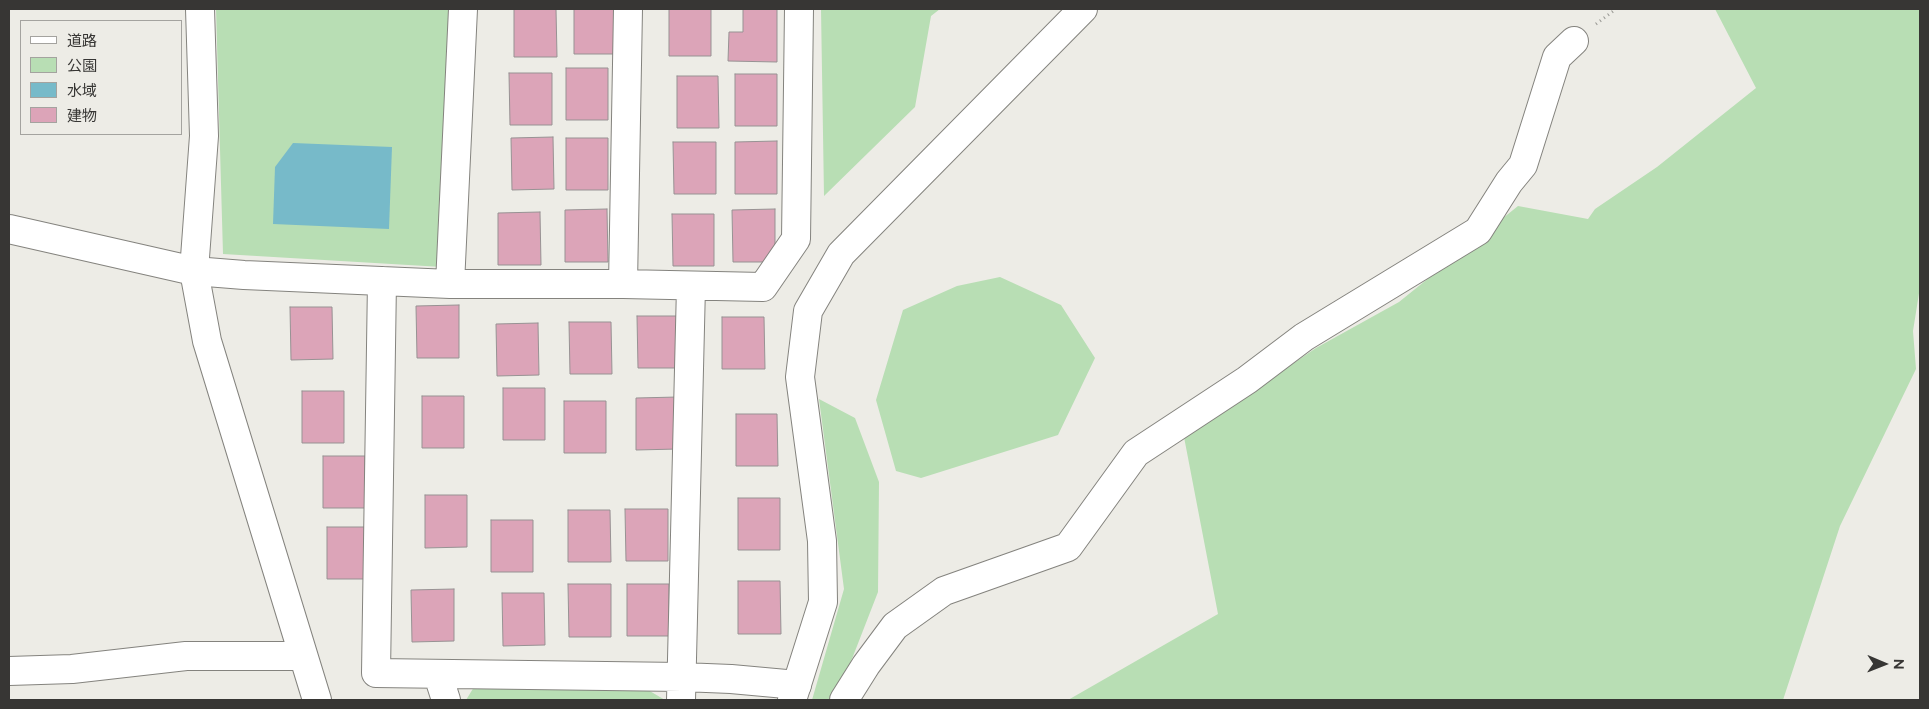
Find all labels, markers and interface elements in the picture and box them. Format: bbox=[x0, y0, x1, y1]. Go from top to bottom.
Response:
legend bbox=[20, 20, 182, 135]
text: 道路 bbox=[67, 32, 97, 50]
text: 公園 bbox=[67, 57, 97, 75]
text: 水域 bbox=[67, 82, 97, 100]
text: 建物 bbox=[67, 107, 97, 125]
north arrow bbox=[1859, 639, 1909, 689]
text: N bbox=[1891, 659, 1907, 670]

